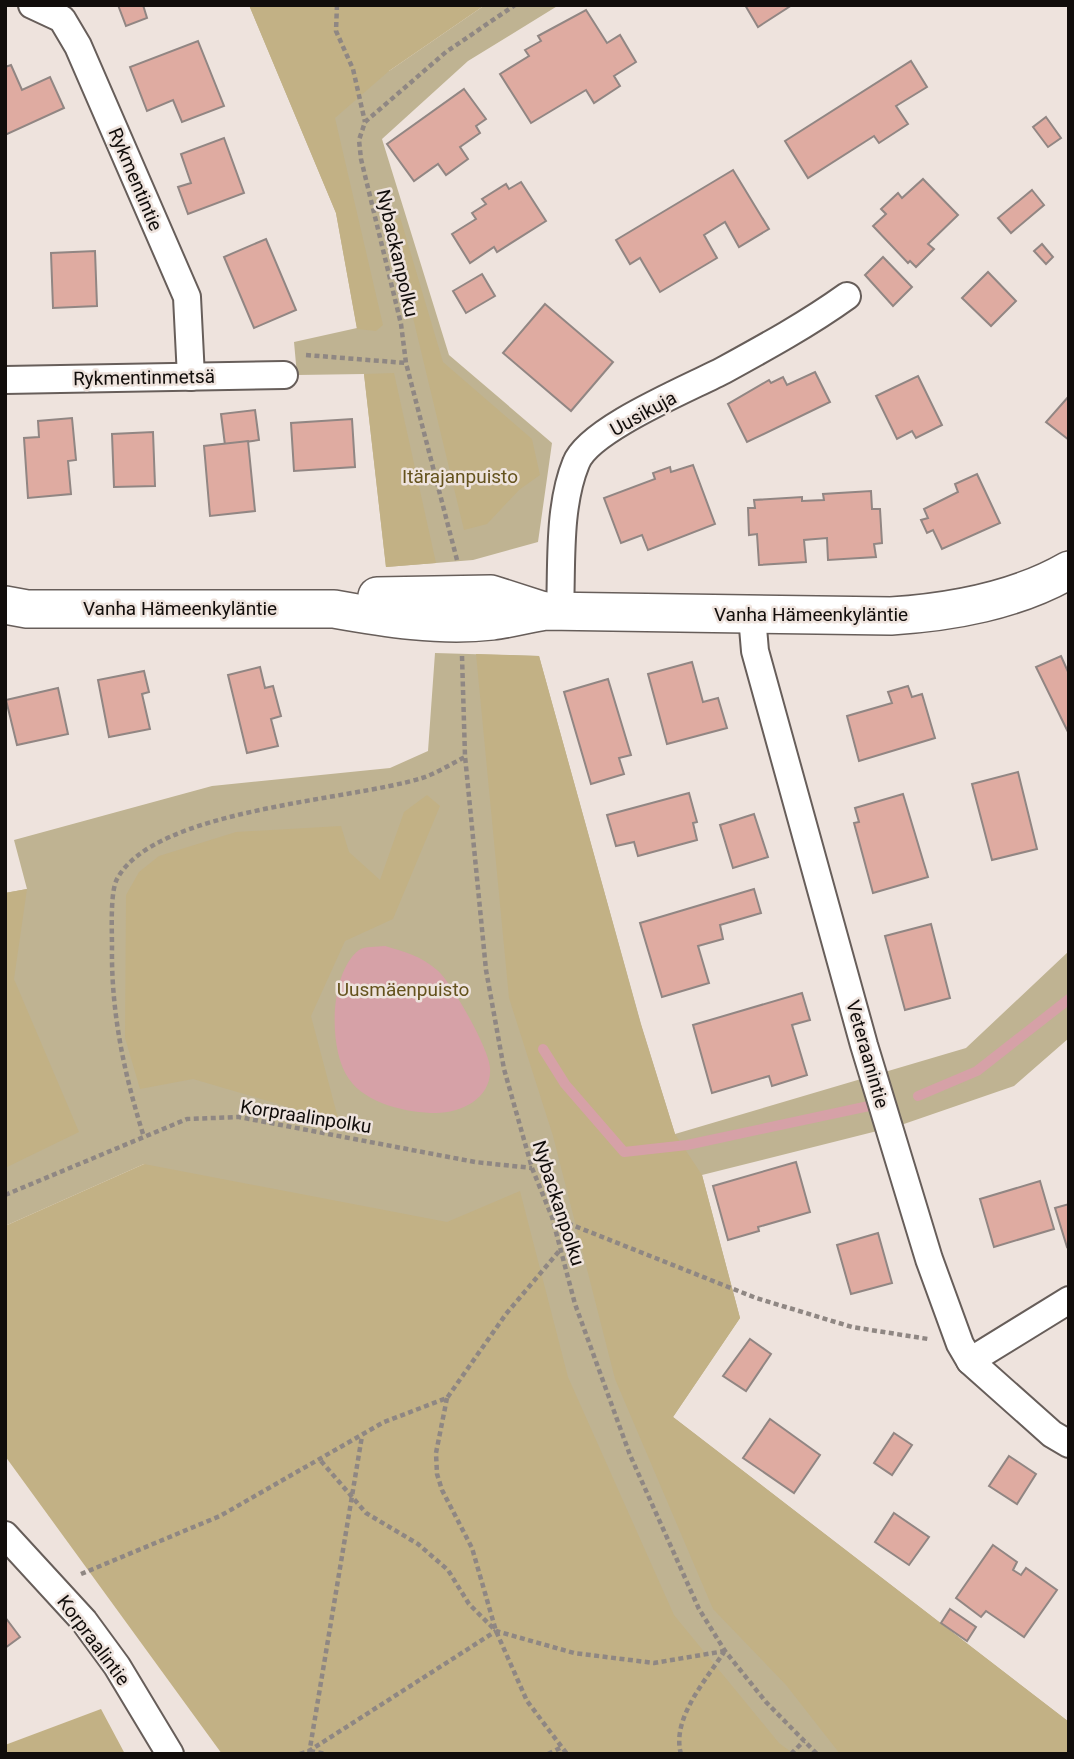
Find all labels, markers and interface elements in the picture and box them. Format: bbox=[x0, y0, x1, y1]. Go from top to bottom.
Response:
street label: Rykmentintie bbox=[104, 124, 168, 234]
street label: Nybackanpolku bbox=[372, 187, 423, 319]
street label: Rykmentinmetsä bbox=[73, 365, 215, 390]
street label: Uusikuja bbox=[606, 386, 680, 441]
park label: Itärajanpuisto bbox=[402, 465, 518, 488]
street label: Vanha Hämeenkyläntie bbox=[83, 597, 277, 620]
street label: Vanha Hämeenkyläntie bbox=[714, 603, 908, 626]
park label: Uusmäenpuisto bbox=[337, 978, 469, 1001]
street label: Veteraanintie bbox=[841, 997, 894, 1111]
street label: Korpraalinpolku bbox=[239, 1095, 373, 1138]
street label: Nybackanpolku bbox=[527, 1138, 590, 1269]
street label: Korpraalintie bbox=[52, 1591, 135, 1690]

